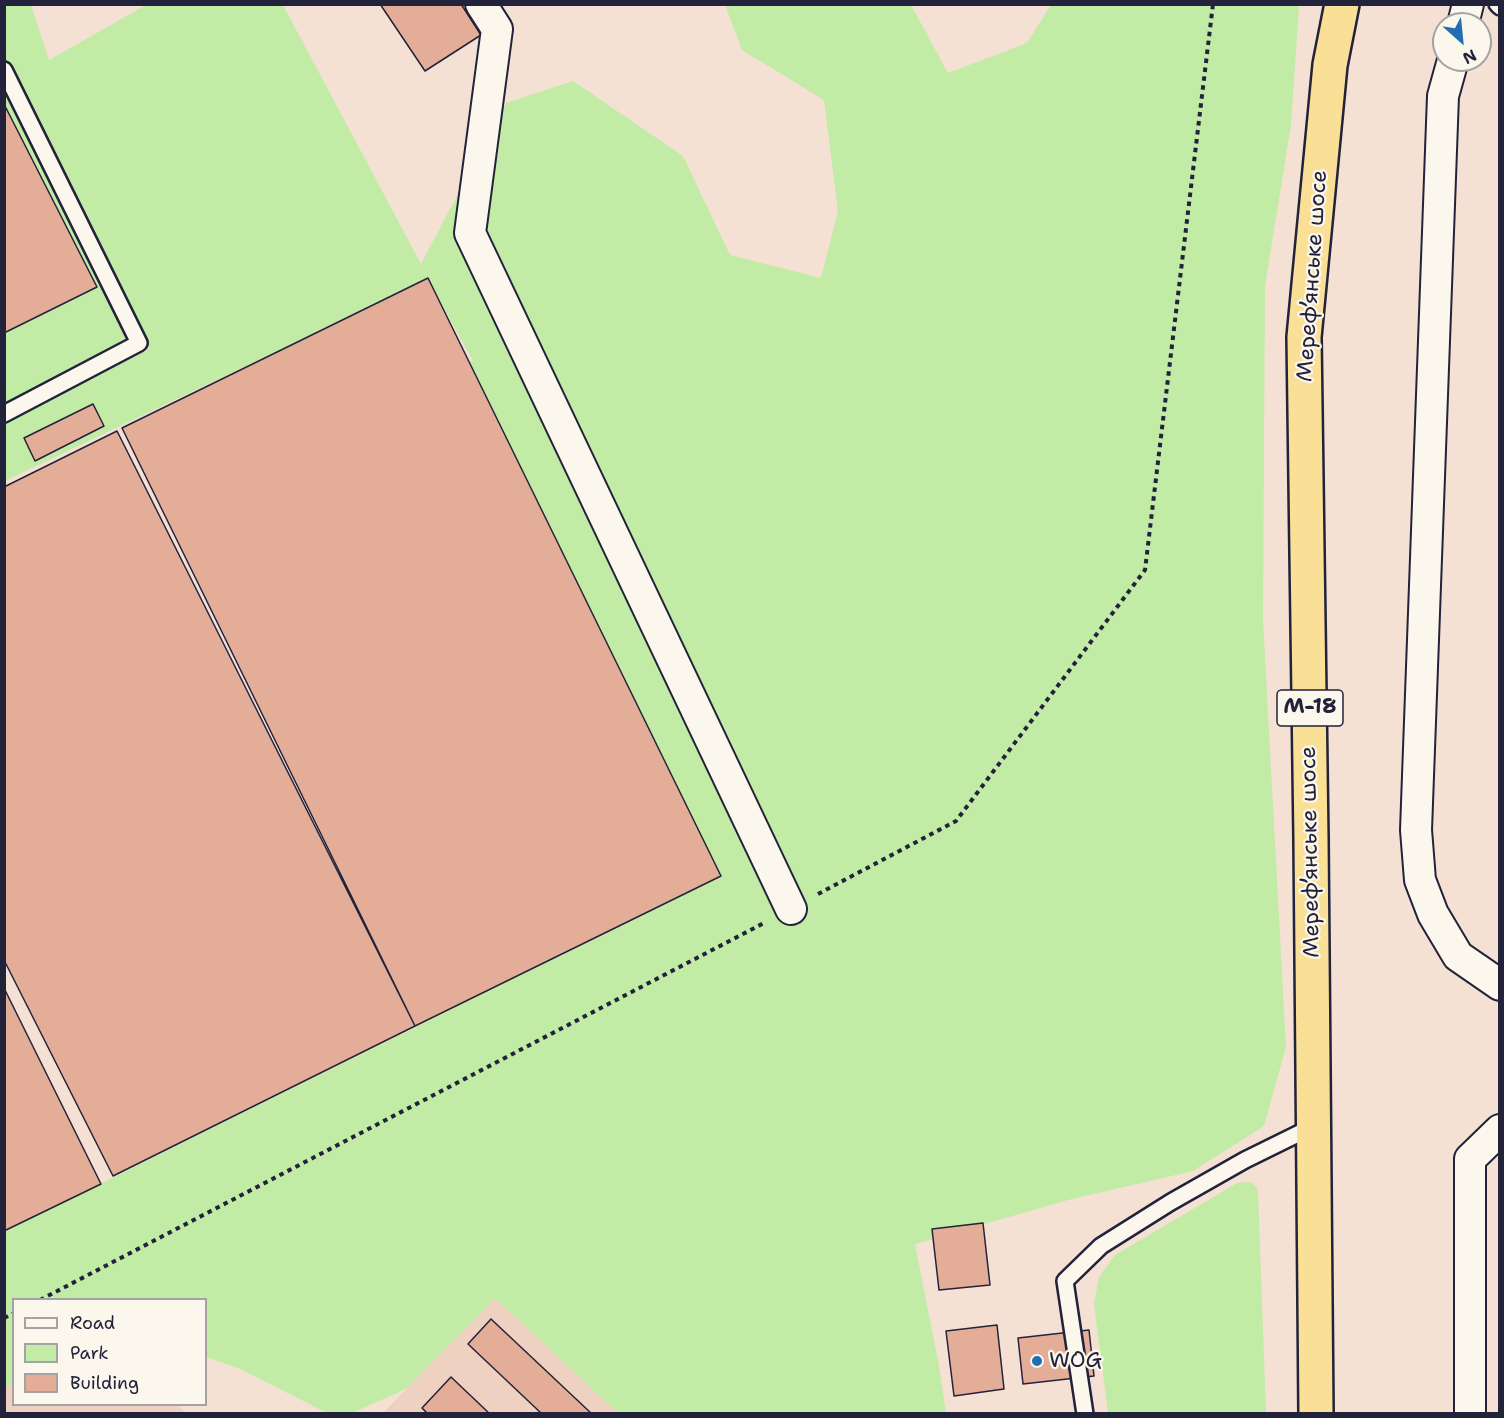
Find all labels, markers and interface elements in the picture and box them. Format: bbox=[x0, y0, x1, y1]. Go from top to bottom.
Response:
north arrow bbox=[1432, 12, 1492, 72]
text: N bbox=[1459, 44, 1480, 69]
street label: Мереф’янське шосе bbox=[1292, 169, 1334, 383]
road number: М-18 bbox=[1277, 690, 1343, 726]
street label: Мереф’янське шосе bbox=[1296, 746, 1326, 958]
legend bbox=[12, 1298, 207, 1406]
text: Road bbox=[70, 1311, 115, 1335]
text: Park bbox=[70, 1341, 109, 1365]
place label: WOG bbox=[1049, 1348, 1102, 1374]
marker: WOG bbox=[1030, 1354, 1044, 1368]
text: Building bbox=[70, 1371, 139, 1395]

